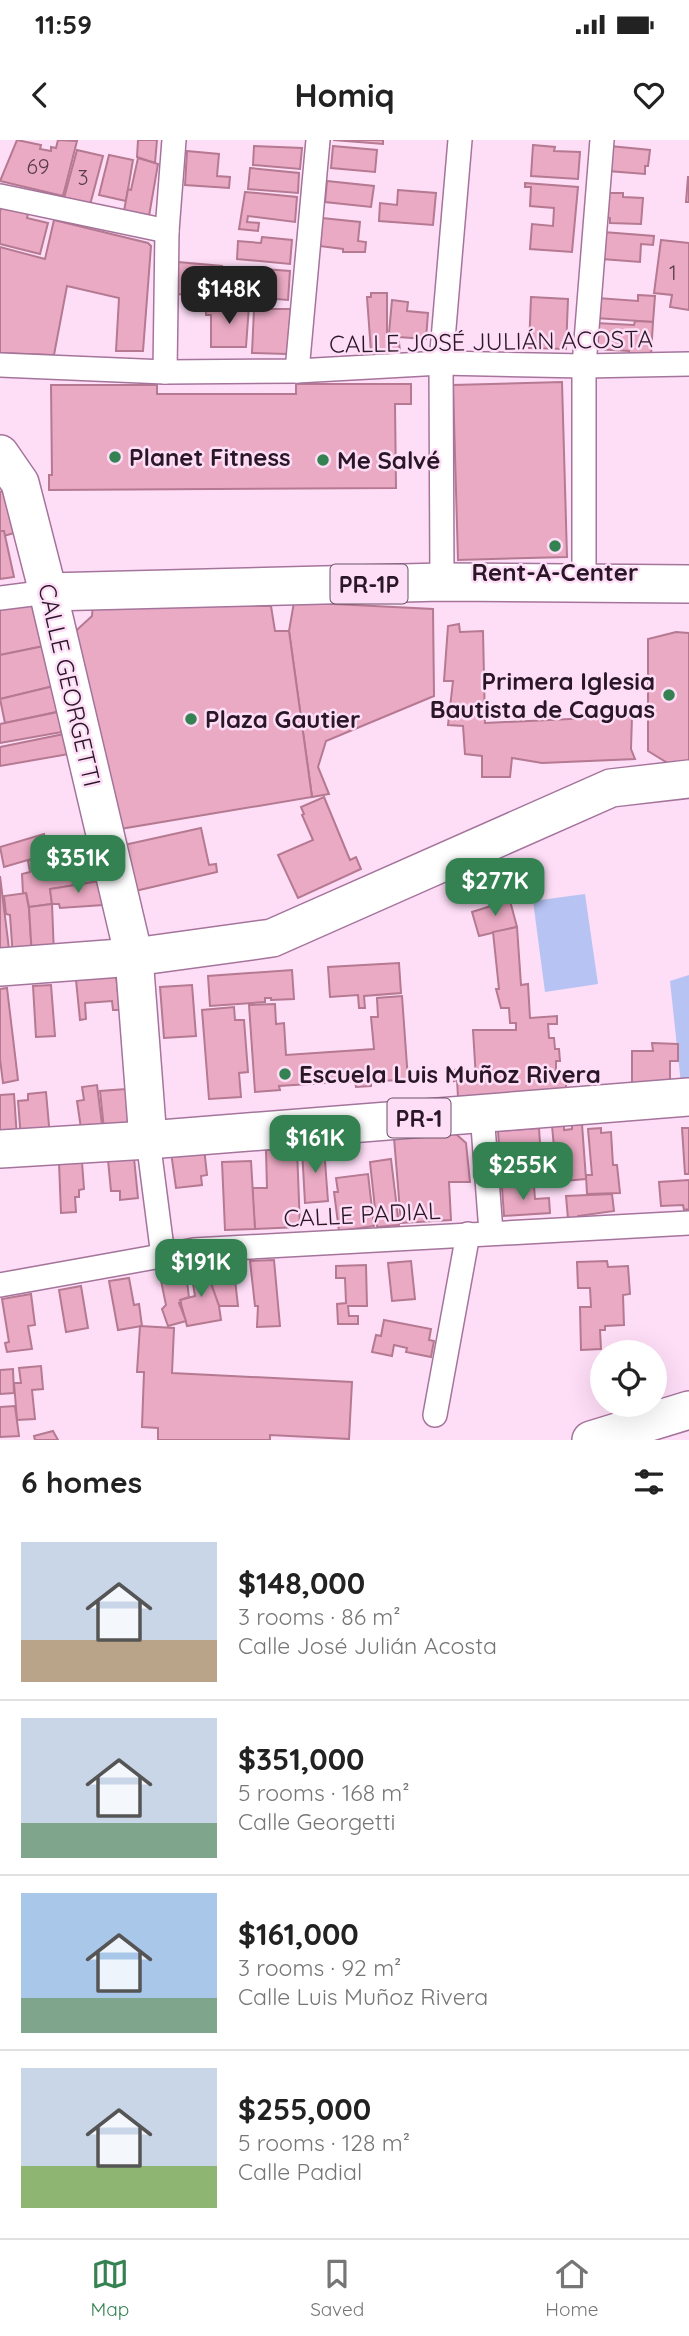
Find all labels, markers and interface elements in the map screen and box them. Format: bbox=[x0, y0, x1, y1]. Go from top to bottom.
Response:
text: 11:59 bbox=[35, 8, 92, 41]
text: Homiq bbox=[294, 75, 395, 115]
icon: back bbox=[21, 76, 59, 114]
icon: heart bbox=[630, 76, 668, 114]
house number: 69 bbox=[26, 153, 50, 179]
house number: 3 bbox=[77, 164, 89, 190]
house number: 1 bbox=[669, 259, 677, 285]
pin: $148K bbox=[180, 267, 278, 326]
text: $148K bbox=[197, 274, 261, 303]
street label: CALLE JOSÉ JULIÁN ACOSTA bbox=[329, 323, 653, 359]
place label: Planet Fitness bbox=[129, 442, 291, 472]
place label: Me Salvé bbox=[337, 445, 440, 475]
marker: Planet Fitness bbox=[107, 449, 123, 465]
marker: Me Salvé bbox=[315, 452, 331, 468]
marker: Rent-A-Center bbox=[547, 538, 563, 554]
place label: Rent-A-Center bbox=[472, 557, 638, 587]
road number: PR-1P bbox=[330, 564, 408, 604]
street label: CALLE GEORGETTI bbox=[32, 581, 108, 789]
place label: Primera Iglesia Bautista de Caguas bbox=[430, 666, 655, 724]
marker: Primera Iglesia Bautista de Caguas bbox=[661, 687, 677, 703]
place label: Plaza Gautier bbox=[205, 704, 360, 734]
marker: Plaza Gautier bbox=[183, 711, 199, 727]
pin: $351K bbox=[29, 836, 127, 895]
text: $351K bbox=[46, 843, 110, 872]
pin: $277K bbox=[446, 858, 544, 918]
text: $277K bbox=[461, 866, 529, 895]
place label: Escuela Luis Muñoz Rivera bbox=[299, 1059, 601, 1089]
marker: Escuela Luis Muñoz Rivera bbox=[277, 1066, 293, 1082]
road number: PR-1 bbox=[388, 1099, 450, 1138]
pin: $161K bbox=[266, 1116, 364, 1175]
text: $161K bbox=[286, 1123, 344, 1152]
pin: $255K bbox=[474, 1142, 572, 1202]
text: $255K bbox=[489, 1150, 557, 1179]
street label: CALLE PADIAL bbox=[283, 1195, 442, 1233]
pin: $191K bbox=[152, 1240, 250, 1299]
text: $191K bbox=[171, 1247, 231, 1276]
map controls bbox=[590, 1340, 667, 1417]
button: locate bbox=[590, 1340, 667, 1417]
text: 6 homes bbox=[21, 1463, 142, 1501]
icon: filters bbox=[630, 1463, 668, 1501]
text: $148,000 bbox=[238, 1564, 365, 1602]
icon: home bbox=[77, 1570, 161, 1654]
text: 3 rooms · 86 m² bbox=[238, 1602, 401, 1631]
text: Calle José Julián Acosta bbox=[238, 1631, 497, 1660]
text: $351,000 bbox=[238, 1740, 364, 1778]
icon: home bbox=[77, 1746, 161, 1830]
text: 5 rooms · 168 m² bbox=[238, 1778, 410, 1807]
text: Calle Georgetti bbox=[238, 1807, 395, 1836]
text: $161,000 bbox=[238, 1915, 359, 1953]
icon: home bbox=[77, 1921, 161, 2005]
text: 3 rooms · 92 m² bbox=[238, 1953, 401, 1982]
text: Calle Luis Muñoz Rivera bbox=[238, 1982, 488, 2011]
text: $255,000 bbox=[238, 2090, 371, 2128]
icon: home bbox=[77, 2096, 161, 2180]
text: 5 rooms · 128 m² bbox=[238, 2128, 410, 2157]
text: Calle Padial bbox=[238, 2157, 362, 2186]
tab: Map bbox=[90, 2255, 129, 2321]
tab: Saved bbox=[310, 2255, 364, 2321]
tab: Home bbox=[545, 2255, 599, 2321]

